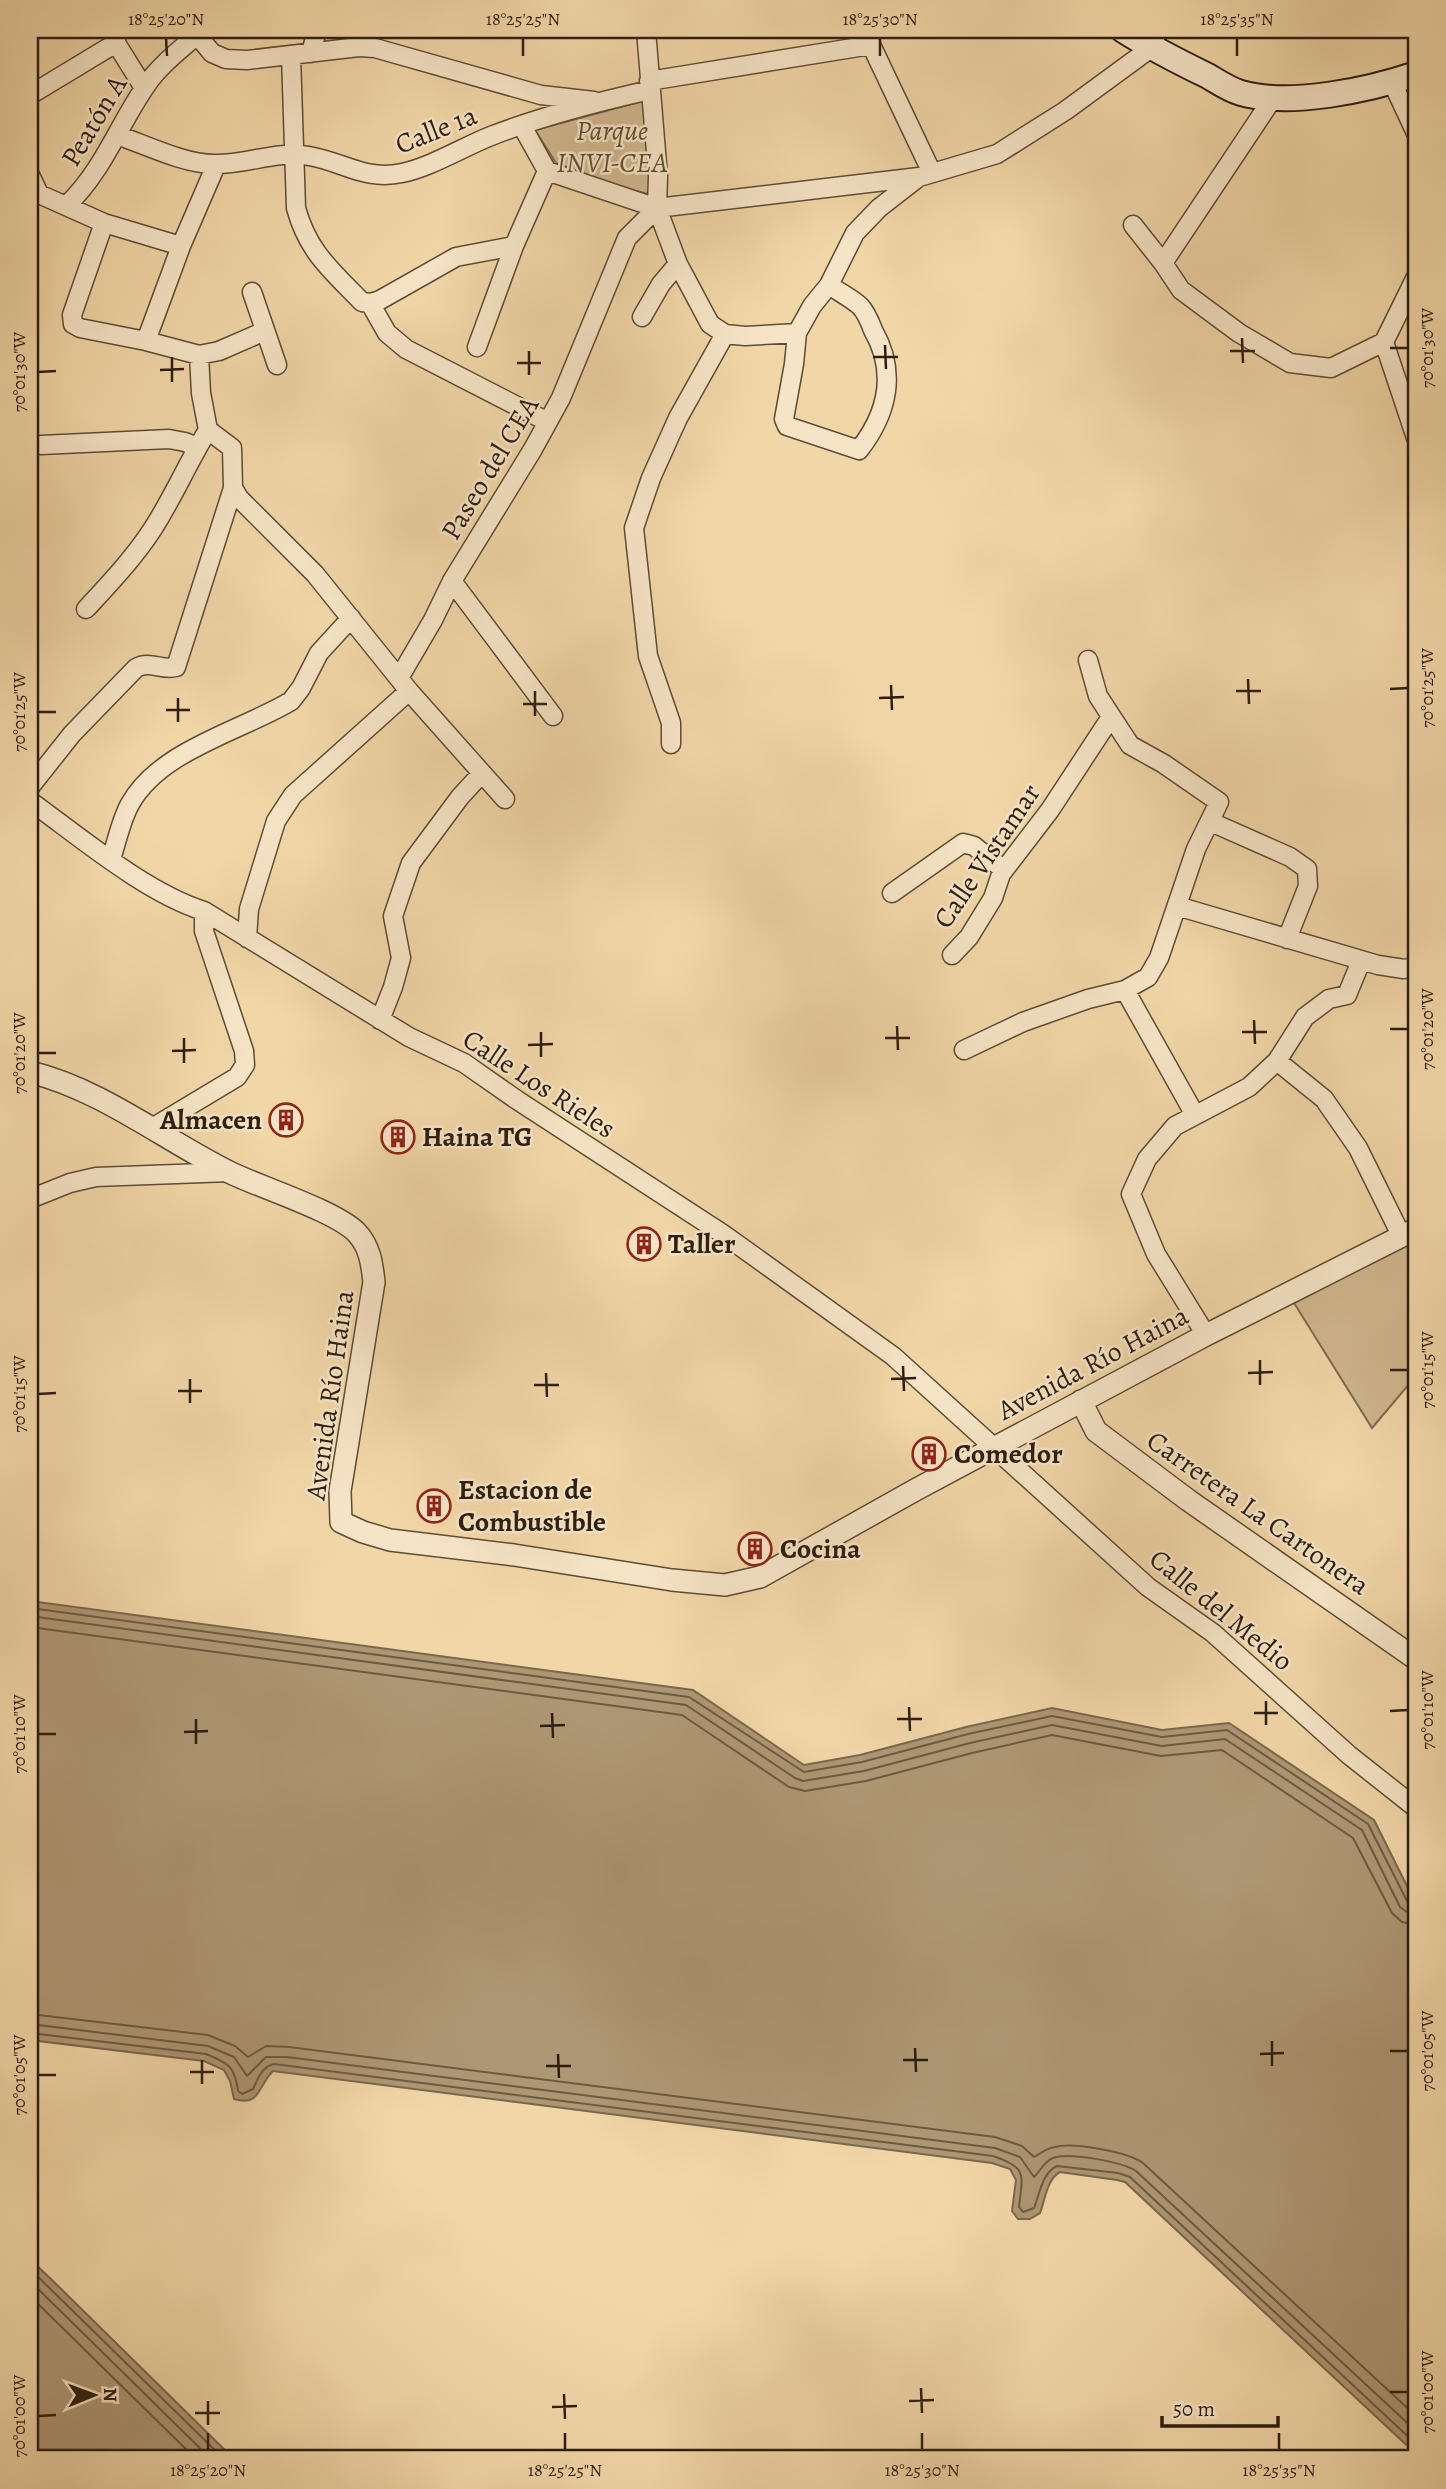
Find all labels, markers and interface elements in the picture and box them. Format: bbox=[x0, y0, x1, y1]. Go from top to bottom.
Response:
text: 18°25'20"N bbox=[128, 7, 204, 31]
text: 18°25'25"N bbox=[486, 7, 560, 31]
text: 18°25'30"N bbox=[842, 7, 918, 31]
text: 18°25'35"N bbox=[1200, 7, 1274, 31]
street label: Peatón A bbox=[52, 68, 136, 174]
street label: Calle 1a bbox=[389, 96, 483, 164]
park label: Parque INVI-CEA bbox=[556, 112, 668, 182]
text: 70°01'30"W bbox=[1415, 307, 1439, 388]
text: 70°01'30"W bbox=[7, 331, 31, 412]
street label: Paseo del CEA bbox=[432, 388, 548, 547]
text: 70°01'25"W bbox=[1415, 648, 1439, 728]
text: 70°01'25"W bbox=[7, 672, 31, 752]
street label: Calle Vistamar bbox=[925, 776, 1050, 936]
text: 70°01'20"W bbox=[1415, 988, 1439, 1070]
text: 70°01'20"W bbox=[7, 1012, 31, 1094]
street label: Calle Los Rieles bbox=[455, 1020, 623, 1148]
place label: Almacen bbox=[159, 1101, 262, 1139]
building icon: Almacen bbox=[267, 1101, 305, 1139]
building icon: Haina TG bbox=[379, 1118, 417, 1156]
place label: Haina TG bbox=[422, 1118, 532, 1156]
building icon: Taller bbox=[625, 1225, 663, 1263]
place label: Taller bbox=[668, 1225, 736, 1263]
street label: Avenida Río Haina bbox=[296, 1288, 364, 1503]
street label: Avenida Río Haina bbox=[990, 1297, 1195, 1430]
text: 70°01'15"W bbox=[1415, 1331, 1439, 1409]
text: 70°01'15"W bbox=[7, 1355, 31, 1433]
street label: Carretera La Cartonera bbox=[1139, 1422, 1377, 1604]
building icon: Comedor bbox=[910, 1435, 948, 1473]
place label: Comedor bbox=[954, 1435, 1063, 1473]
place label: Estacion de Combustible bbox=[458, 1471, 606, 1541]
building icon: Estacion de Combustible bbox=[415, 1487, 453, 1525]
building icon: Cocina bbox=[736, 1530, 774, 1568]
place label: Cocina bbox=[780, 1530, 861, 1568]
street label: Calle del Medio bbox=[1141, 1540, 1301, 1680]
text: 70°01'10"W bbox=[1415, 1670, 1439, 1750]
text: 70°01'10"W bbox=[7, 1694, 31, 1774]
text: 70°01'05"W bbox=[1415, 2010, 1439, 2091]
text: 70°01'05"W bbox=[7, 2034, 31, 2115]
text: 70°01'00"W bbox=[1415, 2350, 1439, 2433]
north arrow bbox=[60, 2360, 130, 2430]
text: 70°01'00"W bbox=[7, 2374, 31, 2457]
scale bar bbox=[1162, 2384, 1278, 2428]
text: N bbox=[97, 2388, 123, 2402]
text: 50 m bbox=[1173, 2395, 1215, 2423]
text: 18°25'20"N bbox=[170, 2458, 246, 2482]
text: 18°25'25"N bbox=[528, 2458, 602, 2482]
text: 18°25'30"N bbox=[884, 2458, 960, 2482]
text: 18°25'35"N bbox=[1242, 2458, 1316, 2482]

